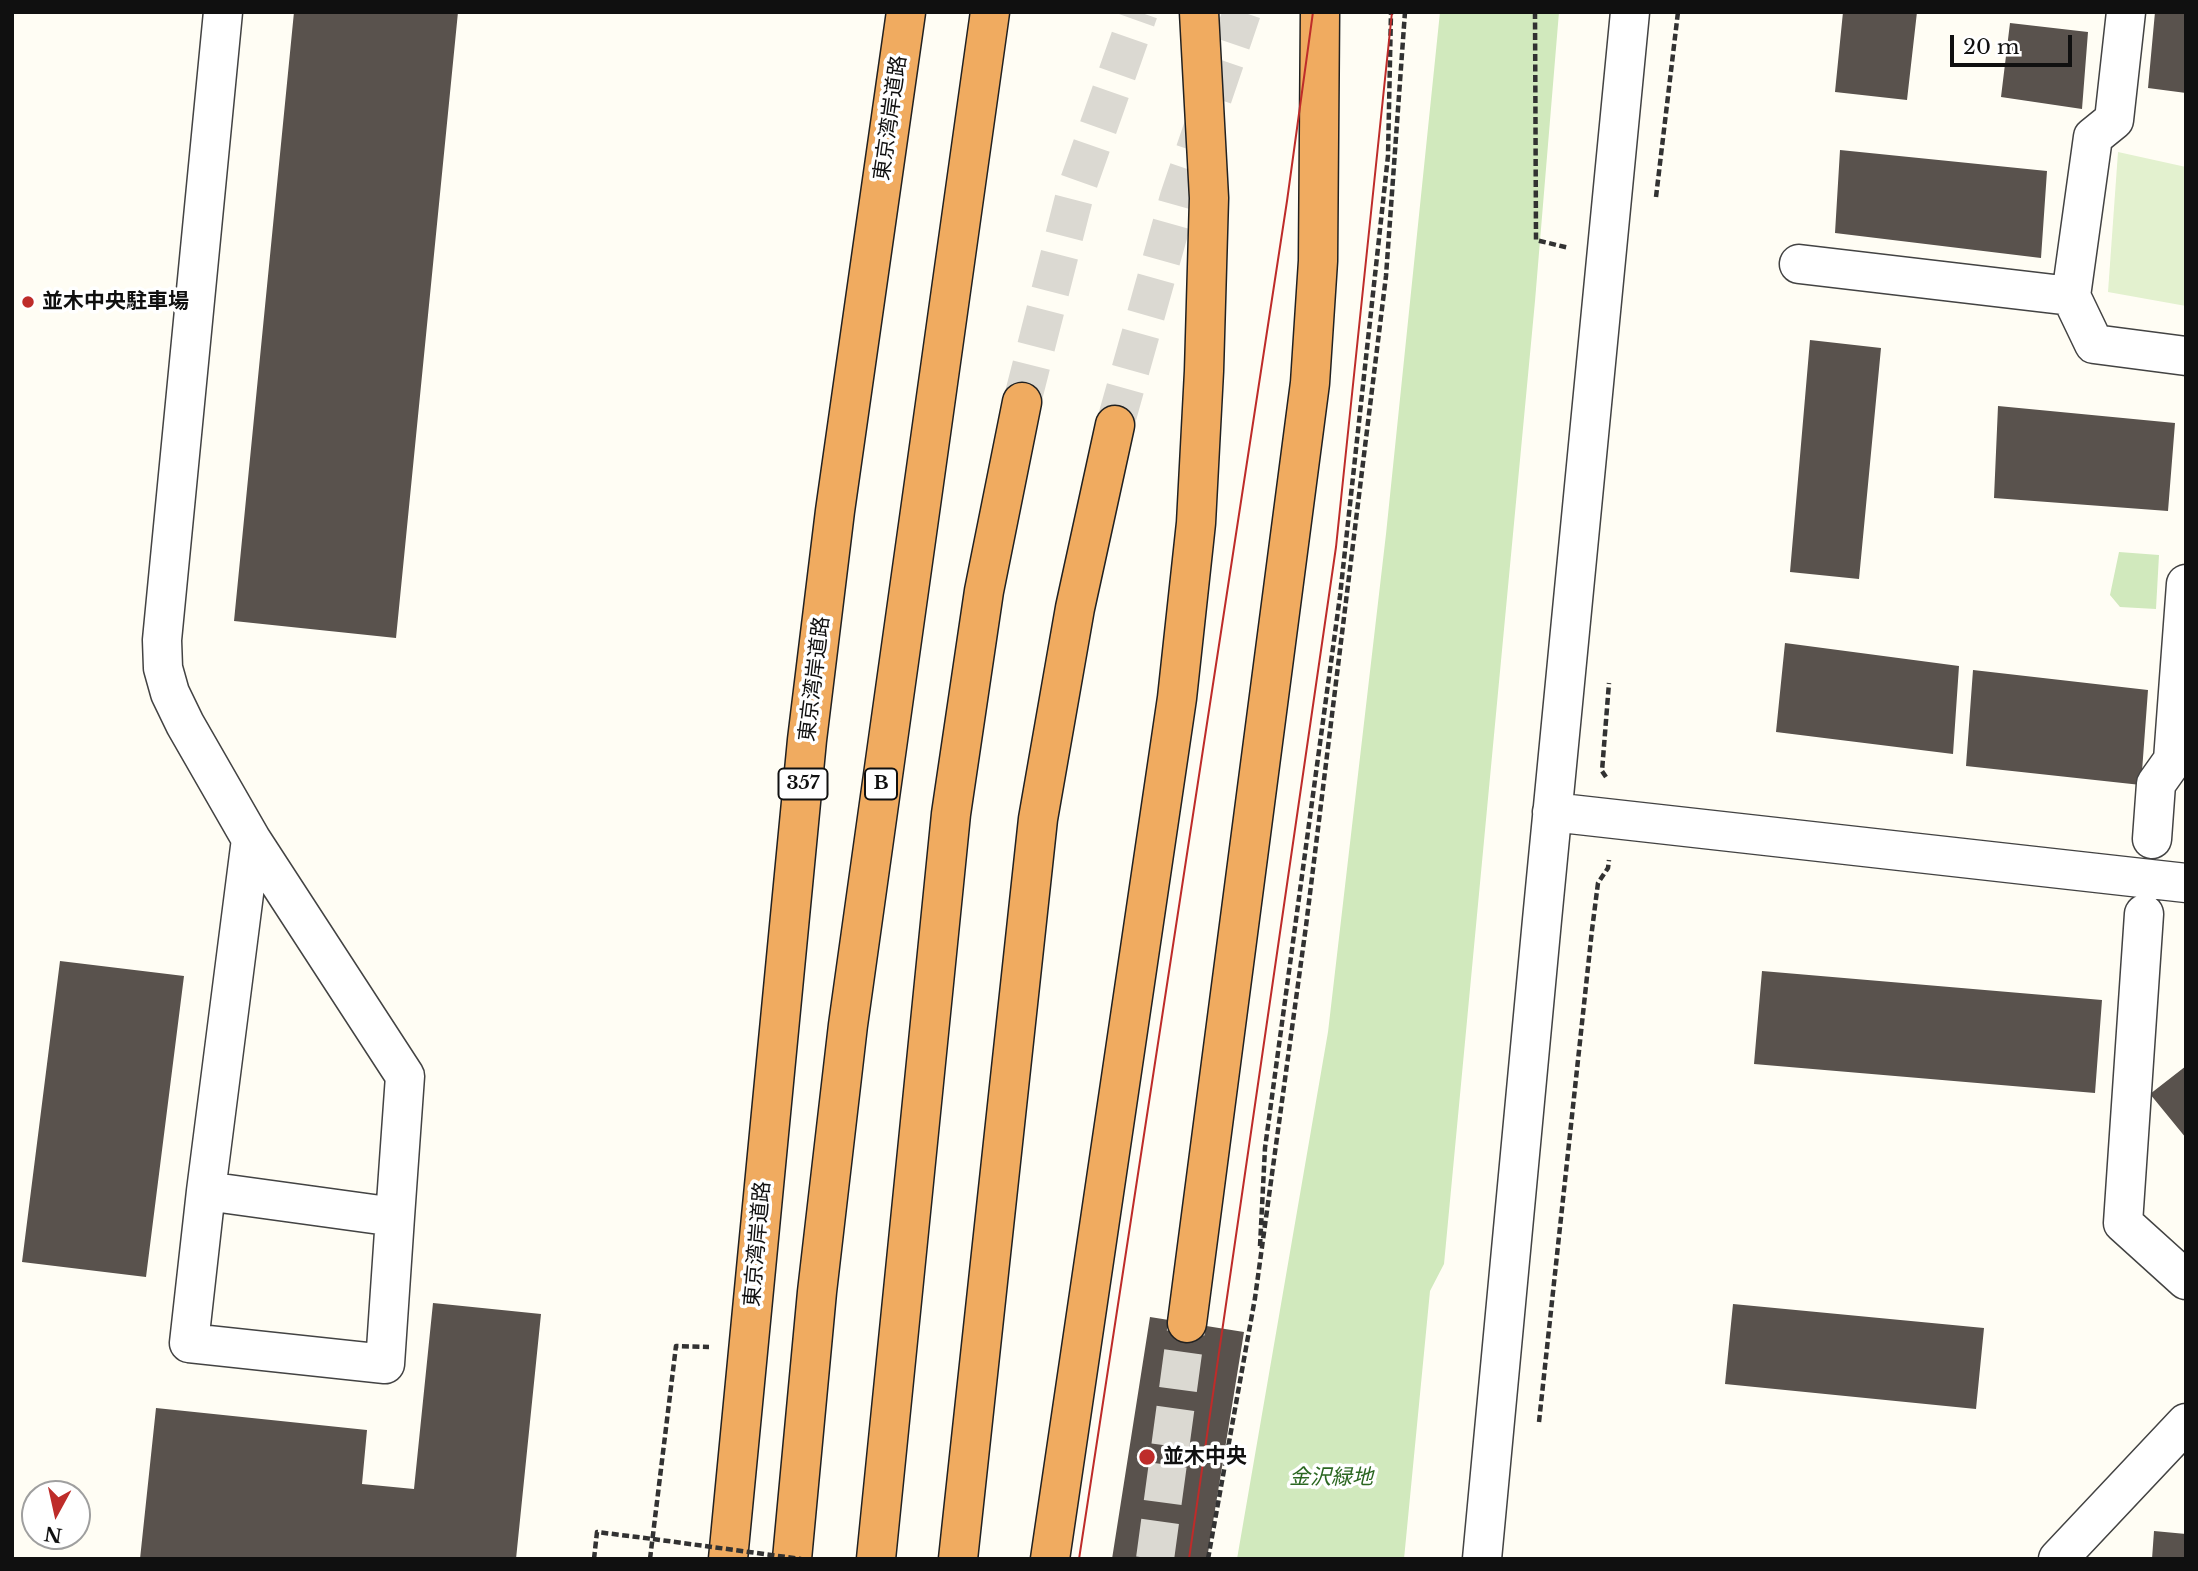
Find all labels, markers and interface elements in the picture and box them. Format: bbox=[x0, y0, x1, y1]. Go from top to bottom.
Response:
scale bar bbox=[1953, 21, 2076, 65]
text: 20 m bbox=[1963, 34, 2020, 60]
street label: 東京湾岸道路 bbox=[870, 54, 912, 182]
place label: 並木中央駐車場 bbox=[42, 289, 189, 315]
marker: 並木中央駐車場 bbox=[20, 294, 36, 310]
street label: 東京湾岸道路 bbox=[795, 615, 835, 743]
road number: 357 bbox=[778, 768, 828, 800]
road number: B bbox=[865, 768, 897, 800]
street label: 東京湾岸道路 bbox=[740, 1180, 776, 1308]
place label: 並木中央 bbox=[1163, 1444, 1247, 1470]
marker: 並木中央 bbox=[1137, 1447, 1157, 1467]
park label: 金沢緑地 bbox=[1289, 1465, 1373, 1491]
north arrow bbox=[21, 1480, 91, 1550]
text: N bbox=[43, 1522, 64, 1547]

